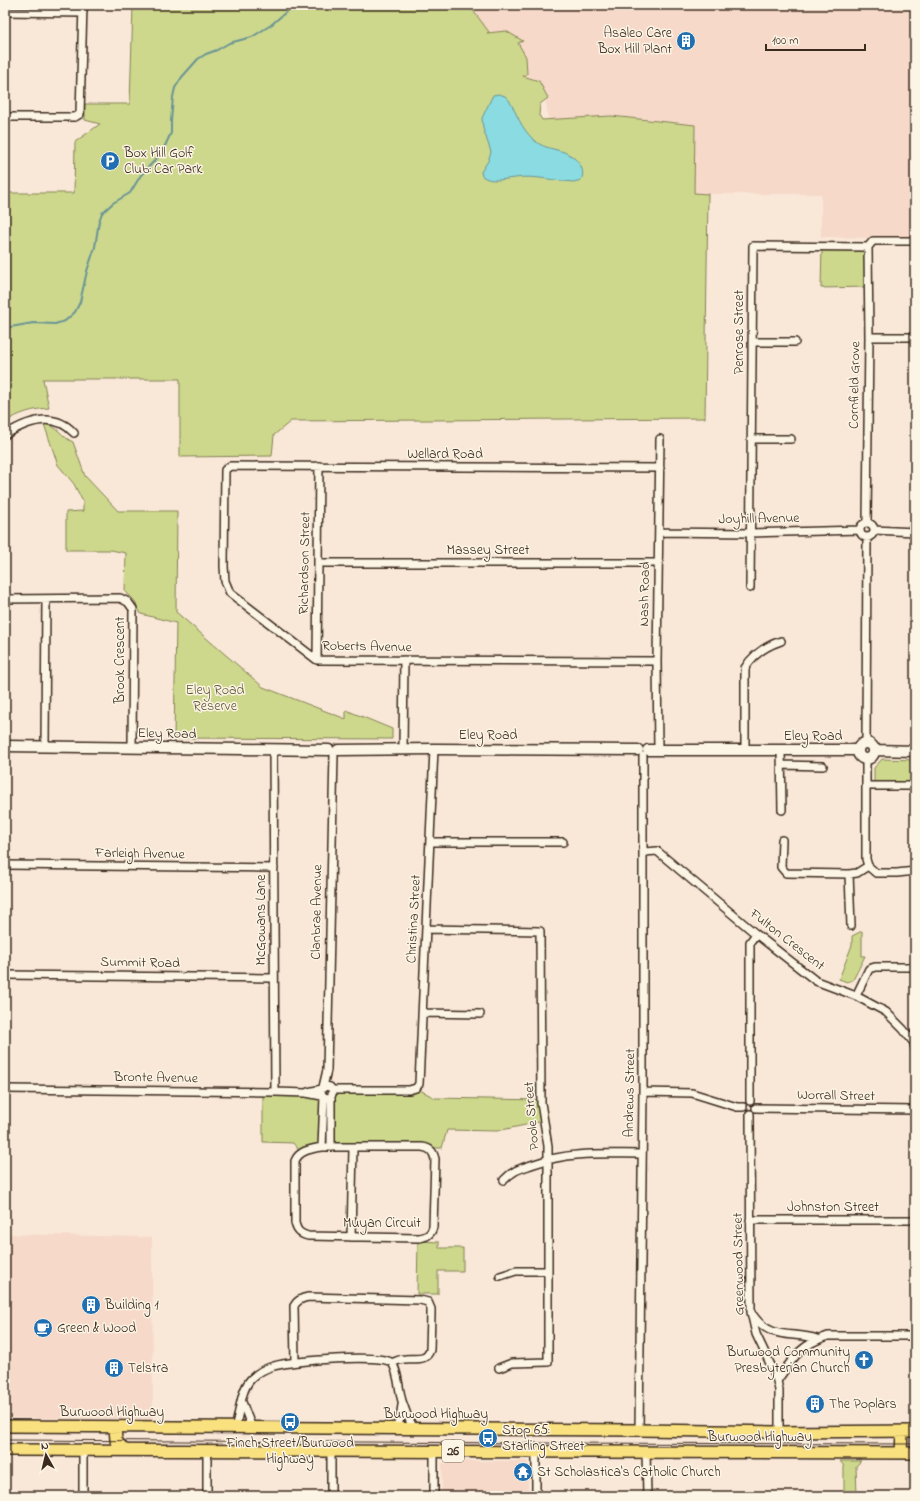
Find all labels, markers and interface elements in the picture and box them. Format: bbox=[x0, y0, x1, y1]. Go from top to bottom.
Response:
place label: Asaleo Care Box Hill Plant bbox=[597, 23, 673, 60]
scale bar bbox=[766, 26, 865, 52]
building icon: Asaleo Care Box Hill Plant bbox=[675, 30, 697, 52]
text: 100 m bbox=[772, 32, 799, 50]
place label: Box Hill Golf Club: Car Park bbox=[123, 143, 203, 180]
parking icon: Box Hill Golf Club: Car Park bbox=[99, 150, 121, 172]
street label: Penrose Street bbox=[729, 290, 750, 374]
street label: Cornfield Grove bbox=[844, 340, 866, 429]
street label: Wellard Road bbox=[407, 444, 483, 465]
street label: Joyhill Avenue bbox=[718, 508, 800, 531]
street label: Richardson Street bbox=[294, 511, 316, 615]
street label: Massey Street bbox=[446, 540, 530, 562]
street label: Nash Road bbox=[634, 561, 656, 627]
street label: Brook Crescent bbox=[110, 616, 131, 705]
street label: Roberts Avenue bbox=[322, 636, 413, 658]
park label: Eley Road Reserve bbox=[186, 680, 245, 717]
street label: Eley Road bbox=[137, 723, 197, 746]
street label: Eley Road bbox=[459, 725, 518, 747]
street label: Eley Road bbox=[784, 726, 843, 748]
street label: Farleigh Avenue bbox=[94, 843, 186, 866]
street label: Clanbrae Avenue bbox=[306, 863, 328, 960]
street label: McGowans Lane bbox=[251, 874, 272, 965]
street label: Christina Street bbox=[401, 874, 427, 964]
street label: Fulton Crescent bbox=[744, 903, 829, 976]
street label: Summit Road bbox=[100, 952, 180, 974]
street label: Andrews Street bbox=[619, 1048, 641, 1138]
street label: Bronte Avenue bbox=[113, 1067, 199, 1089]
street label: Poole Street bbox=[519, 1081, 545, 1151]
street label: Worrall Street bbox=[797, 1085, 875, 1107]
street label: Johnston Street bbox=[787, 1197, 879, 1218]
street label: Greenwood Street bbox=[728, 1212, 750, 1316]
street label: Muyan Circuit bbox=[343, 1213, 421, 1235]
building icon: Building 1 bbox=[80, 1294, 102, 1316]
place label: Building 1 bbox=[104, 1295, 159, 1317]
cafe icon: Green & Wood bbox=[32, 1317, 54, 1339]
place label: Green & Wood bbox=[57, 1318, 136, 1339]
place label: Burwood Community Presbyterian Church bbox=[726, 1342, 850, 1380]
church icon: Burwood Community Presbyterian Church bbox=[853, 1349, 875, 1371]
building icon: Telstra bbox=[103, 1357, 125, 1379]
place label: Telstra bbox=[128, 1358, 168, 1379]
building icon: The Poplars bbox=[804, 1393, 826, 1415]
place label: The Poplars bbox=[829, 1394, 897, 1415]
street label: Burwood Highway bbox=[59, 1402, 164, 1424]
street label: Burwood Highway bbox=[383, 1404, 488, 1426]
bus stop icon: Finch Street/Burwood Highway bbox=[279, 1411, 301, 1433]
place label: Stop 65: Starling Street bbox=[502, 1420, 585, 1458]
bus stop icon: Stop 65: Starling Street bbox=[477, 1427, 499, 1449]
street label: Burwood Highway bbox=[707, 1427, 812, 1449]
place label: Finch Street/Burwood Highway bbox=[225, 1433, 354, 1471]
north arrow bbox=[26, 1435, 66, 1475]
text: N bbox=[40, 1438, 50, 1455]
road number: 26 bbox=[442, 1440, 464, 1462]
temple icon: St Scholastica's Catholic Church bbox=[512, 1461, 534, 1483]
place label: St Scholastica's Catholic Church bbox=[537, 1462, 721, 1483]

